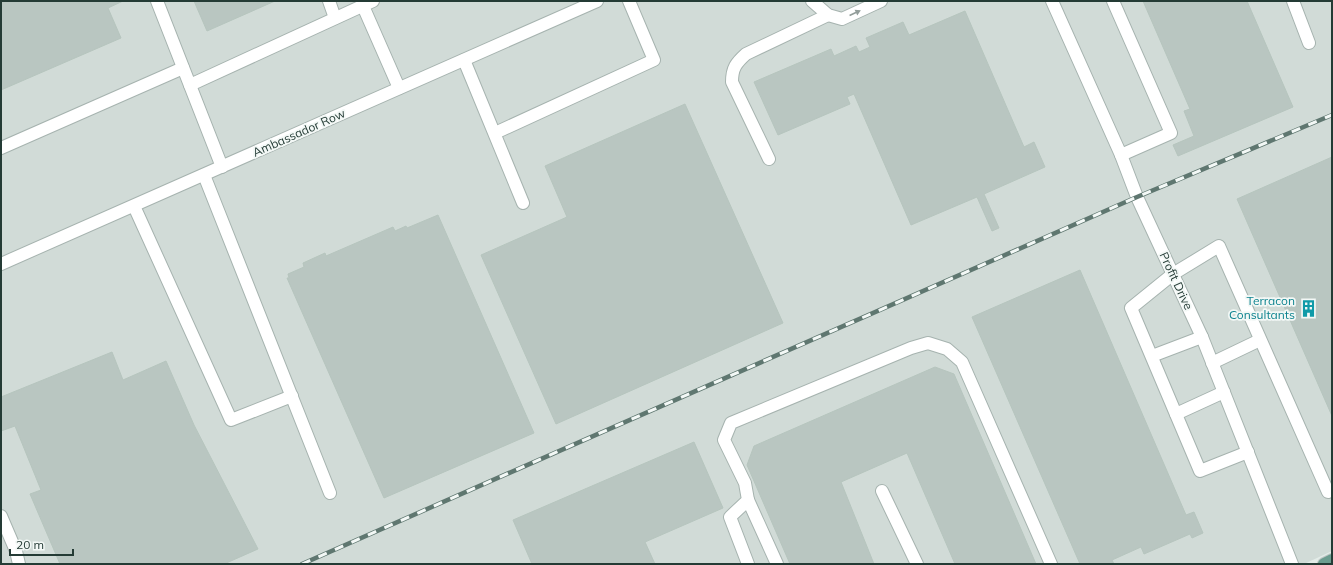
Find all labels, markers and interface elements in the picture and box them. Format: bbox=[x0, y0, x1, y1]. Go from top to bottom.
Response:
one-way arrow bbox=[849, 10, 861, 16]
street label: Ambassador Row bbox=[250, 105, 348, 160]
street label: Profit Drive bbox=[1157, 250, 1196, 312]
place label: Terracon Consultants bbox=[1229, 293, 1295, 322]
building icon: Terracon Consultants bbox=[1298, 298, 1318, 318]
scale bar bbox=[10, 531, 73, 557]
text: 20 m bbox=[16, 537, 44, 552]

